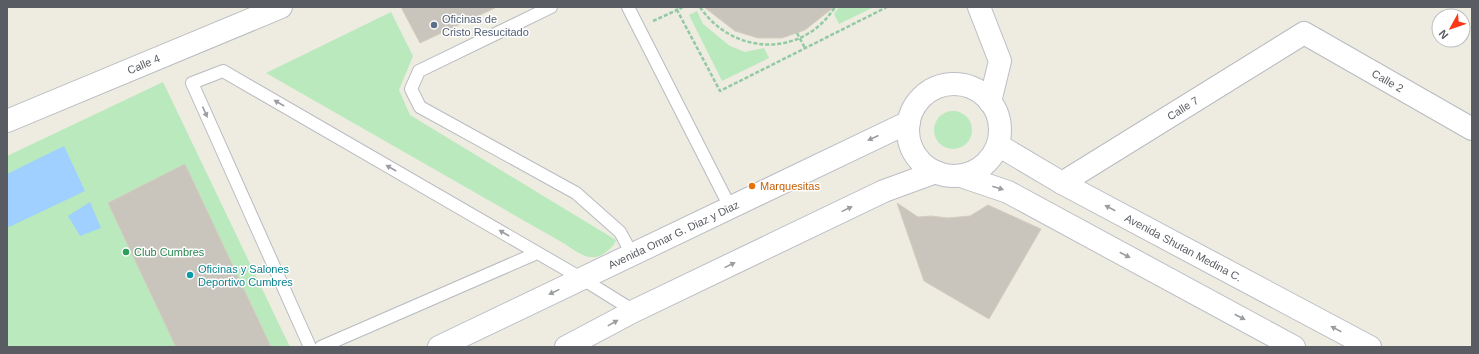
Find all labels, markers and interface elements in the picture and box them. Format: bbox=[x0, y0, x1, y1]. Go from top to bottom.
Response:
north arrow bbox=[1431, 8, 1471, 48]
place label: Oficinas de Cristo Resucitado bbox=[442, 13, 529, 38]
marker: Oficinas de Cristo Resucitado bbox=[429, 20, 439, 30]
text: N bbox=[1436, 27, 1450, 41]
street label: Calle 4 bbox=[126, 52, 162, 76]
street label: Calle 2 bbox=[1370, 67, 1405, 94]
street label: Calle 7 bbox=[1165, 94, 1200, 122]
one-way arrow bbox=[273, 99, 285, 106]
one-way arrow bbox=[202, 106, 208, 118]
one-way arrow bbox=[867, 135, 879, 141]
one-way arrow bbox=[386, 164, 396, 172]
place label: Marquesitas bbox=[760, 180, 820, 192]
marker: Marquesitas bbox=[747, 181, 757, 191]
one-way arrow bbox=[993, 186, 1005, 192]
street label: Avenida Omar G. Diaz y Diaz bbox=[606, 198, 741, 271]
one-way arrow bbox=[1104, 205, 1116, 211]
one-way arrow bbox=[841, 206, 853, 212]
street label: Avenida Shutan Medina C. bbox=[1123, 212, 1244, 284]
one-way arrow bbox=[498, 230, 509, 237]
place label: Club Cumbres bbox=[134, 246, 205, 258]
marker: Club Cumbres bbox=[121, 247, 131, 257]
one-way arrow bbox=[1120, 252, 1131, 259]
one-way arrow bbox=[724, 262, 736, 268]
place label: Oficinas y Salones Deportivo Cumbres bbox=[198, 263, 293, 288]
marker: Oficinas y Salones Deportivo Cumbres bbox=[185, 270, 195, 280]
one-way arrow bbox=[548, 288, 560, 295]
one-way arrow bbox=[1234, 314, 1246, 321]
one-way arrow bbox=[607, 319, 619, 326]
one-way arrow bbox=[1330, 325, 1342, 332]

